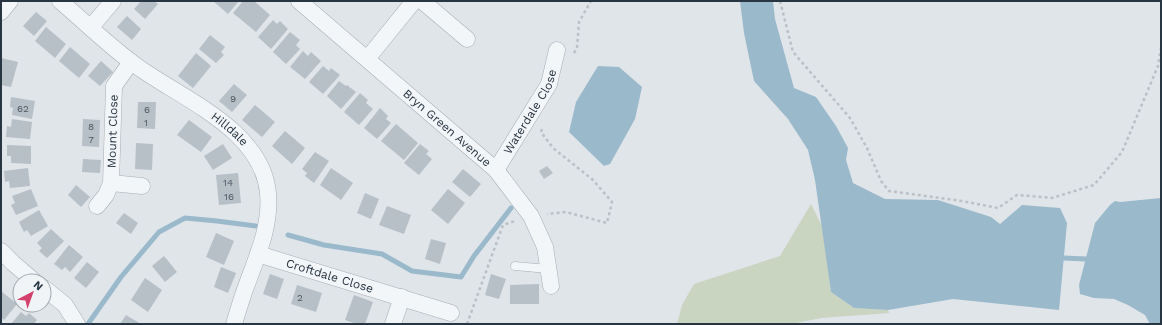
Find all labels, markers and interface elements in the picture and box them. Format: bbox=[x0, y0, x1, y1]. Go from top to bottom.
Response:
street label: Waterdale Close bbox=[501, 68, 559, 157]
street label: Bryn Green Avenue bbox=[400, 86, 494, 170]
house number: 9 bbox=[230, 93, 236, 104]
street label: Mount Close bbox=[104, 94, 121, 168]
house number: 62 bbox=[17, 103, 29, 114]
house number: 6 bbox=[144, 104, 150, 115]
street label: Hilldale bbox=[208, 109, 251, 149]
house number: 1 bbox=[144, 117, 148, 128]
house number: 8 bbox=[88, 121, 94, 132]
house number: 7 bbox=[88, 134, 94, 145]
house number: 14 bbox=[223, 177, 233, 188]
house number: 16 bbox=[224, 191, 234, 202]
street label: Croftdale Close bbox=[284, 256, 375, 296]
north arrow bbox=[12, 273, 52, 313]
text: N bbox=[31, 278, 46, 293]
house number: 2 bbox=[297, 292, 303, 303]

